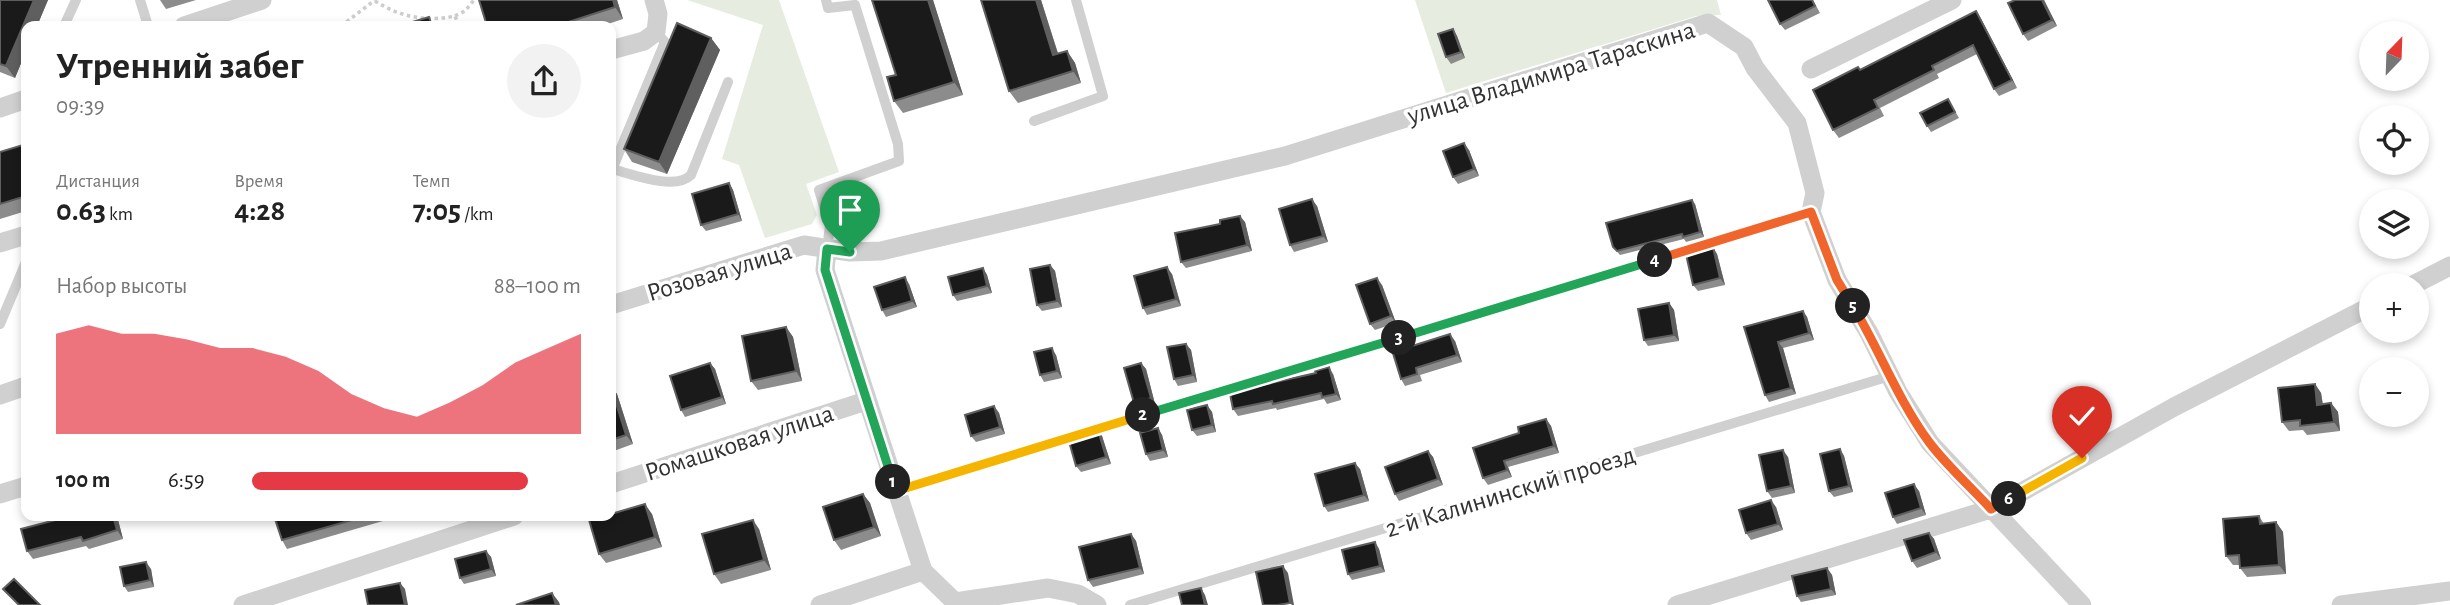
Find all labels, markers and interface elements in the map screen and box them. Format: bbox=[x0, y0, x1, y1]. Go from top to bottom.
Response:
street label: улица Владимира Тараскина bbox=[1403, 17, 1698, 129]
north arrow bbox=[2359, 21, 2429, 91]
map controls bbox=[2359, 21, 2429, 427]
button: share bbox=[507, 44, 581, 118]
text: Утренний забег bbox=[56, 48, 303, 86]
text: 09:39 bbox=[56, 95, 105, 118]
button: locate bbox=[2359, 105, 2429, 175]
text: Дистанция bbox=[56, 172, 140, 191]
text: Время bbox=[234, 172, 284, 191]
text: Темп bbox=[413, 172, 451, 191]
pin bbox=[820, 180, 880, 252]
button: layers bbox=[2359, 189, 2429, 259]
icon: arrive bbox=[831, 191, 869, 229]
text: 0.63 bbox=[56, 196, 106, 226]
text: 4:28 bbox=[234, 196, 285, 226]
text: 7:05 bbox=[413, 196, 461, 226]
text: km bbox=[106, 205, 133, 224]
text: /km bbox=[461, 205, 494, 224]
street label: Розовая улица bbox=[644, 238, 795, 306]
pin: 4 bbox=[1638, 243, 1672, 278]
text: 4 bbox=[1650, 250, 1659, 269]
button: + bbox=[2359, 273, 2429, 343]
text: Набор высоты bbox=[56, 275, 188, 298]
text: 88–100 m bbox=[494, 275, 581, 298]
pin: 5 bbox=[1836, 288, 1870, 324]
text: 5 bbox=[1848, 296, 1857, 315]
pin: 3 bbox=[1382, 320, 1416, 356]
text: 3 bbox=[1394, 328, 1403, 347]
button: − bbox=[2359, 357, 2429, 427]
pin bbox=[2052, 386, 2112, 458]
icon: check bbox=[2063, 397, 2101, 435]
pin: 2 bbox=[1126, 398, 1160, 432]
street label: Ромашковая улица bbox=[642, 400, 837, 486]
text: 2 bbox=[1138, 405, 1147, 424]
street label: 2-й Калининский проезд bbox=[1382, 442, 1638, 542]
pin: 1 bbox=[876, 464, 910, 500]
text: 100 m bbox=[56, 469, 110, 492]
text: 6:59 bbox=[168, 469, 205, 492]
text: 1 bbox=[889, 472, 896, 491]
pin: 6 bbox=[1992, 482, 2026, 516]
text: 6 bbox=[2004, 489, 2013, 508]

